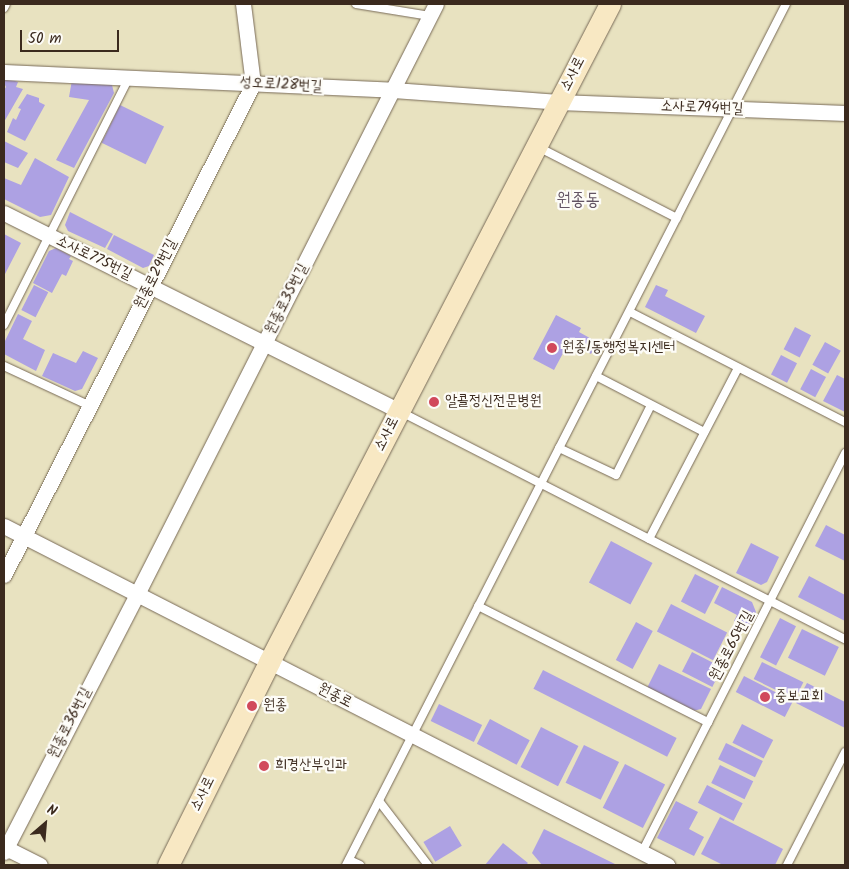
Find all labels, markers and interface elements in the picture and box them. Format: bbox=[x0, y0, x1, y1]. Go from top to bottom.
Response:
scale bar bbox=[22, 20, 121, 52]
text: 50 m bbox=[28, 27, 62, 51]
street label: 소사로 bbox=[557, 54, 589, 94]
street label: 성오로128번길 bbox=[239, 74, 323, 96]
street label: 소사로794번길 bbox=[660, 98, 744, 118]
district label: 원종동 bbox=[556, 190, 600, 212]
street label: 소사로775번길 bbox=[53, 232, 135, 284]
street label: 원종로29번길 bbox=[131, 236, 181, 312]
street label: 원종로35번길 bbox=[262, 261, 312, 337]
place label: 원종1동행정복지센터 bbox=[562, 339, 675, 357]
marker: 원종1동행정복지센터 bbox=[546, 342, 558, 354]
place label: 알콜정신전문병원 bbox=[445, 393, 542, 411]
marker: 알콜정신전문병원 bbox=[427, 395, 441, 409]
street label: 소사로 bbox=[371, 414, 403, 454]
street label: 원종로65번길 bbox=[706, 608, 758, 684]
street label: 원종로 bbox=[315, 680, 355, 712]
street label: 원종로36번길 bbox=[44, 684, 96, 762]
place label: 중보교회 bbox=[775, 688, 823, 706]
marker: 중보교회 bbox=[759, 691, 771, 703]
place label: 원종 bbox=[263, 697, 287, 715]
marker: 원종 bbox=[245, 699, 259, 713]
place label: 희경산부인과 bbox=[275, 757, 347, 775]
marker: 희경산부인과 bbox=[257, 759, 271, 773]
street label: 소사로 bbox=[187, 774, 219, 814]
north arrow bbox=[20, 799, 70, 849]
text: N bbox=[43, 799, 61, 822]

